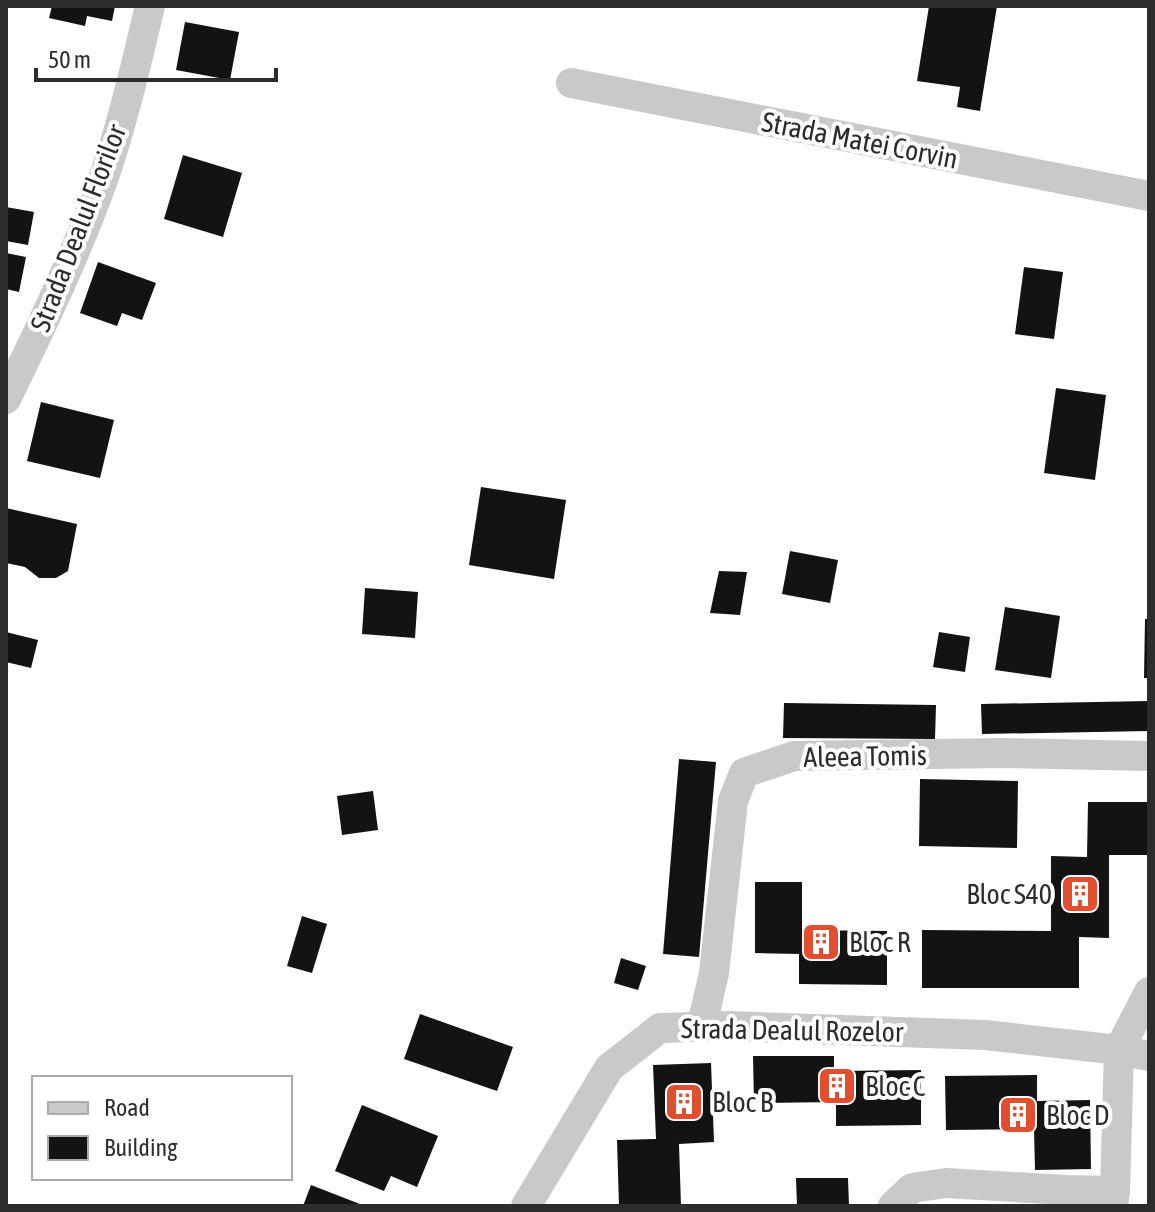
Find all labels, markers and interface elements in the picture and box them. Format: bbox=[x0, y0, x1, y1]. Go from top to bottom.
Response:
scale bar bbox=[36, 32, 276, 82]
text: 50 m bbox=[48, 46, 91, 73]
street label: Strada Matei Corvin bbox=[759, 105, 961, 175]
street label: Strada Dealul Florilor bbox=[24, 119, 132, 336]
street label: Aleea Tomis bbox=[803, 739, 927, 773]
building icon: Bloc S40 bbox=[1059, 873, 1101, 915]
place label: Bloc S40 bbox=[966, 878, 1052, 910]
building icon: Bloc R bbox=[800, 921, 842, 963]
place label: Bloc R bbox=[849, 926, 911, 958]
street label: Strada Dealul Rozelor bbox=[681, 1012, 904, 1048]
building icon: Bloc C bbox=[816, 1065, 858, 1107]
place label: Bloc C bbox=[865, 1070, 926, 1102]
legend bbox=[32, 1076, 292, 1180]
building icon: Bloc B bbox=[663, 1081, 705, 1123]
place label: Bloc B bbox=[712, 1086, 773, 1118]
text: Road bbox=[104, 1094, 150, 1121]
building icon: Bloc D bbox=[997, 1094, 1039, 1136]
place label: Bloc D bbox=[1046, 1099, 1109, 1131]
text: Building bbox=[104, 1134, 178, 1161]

